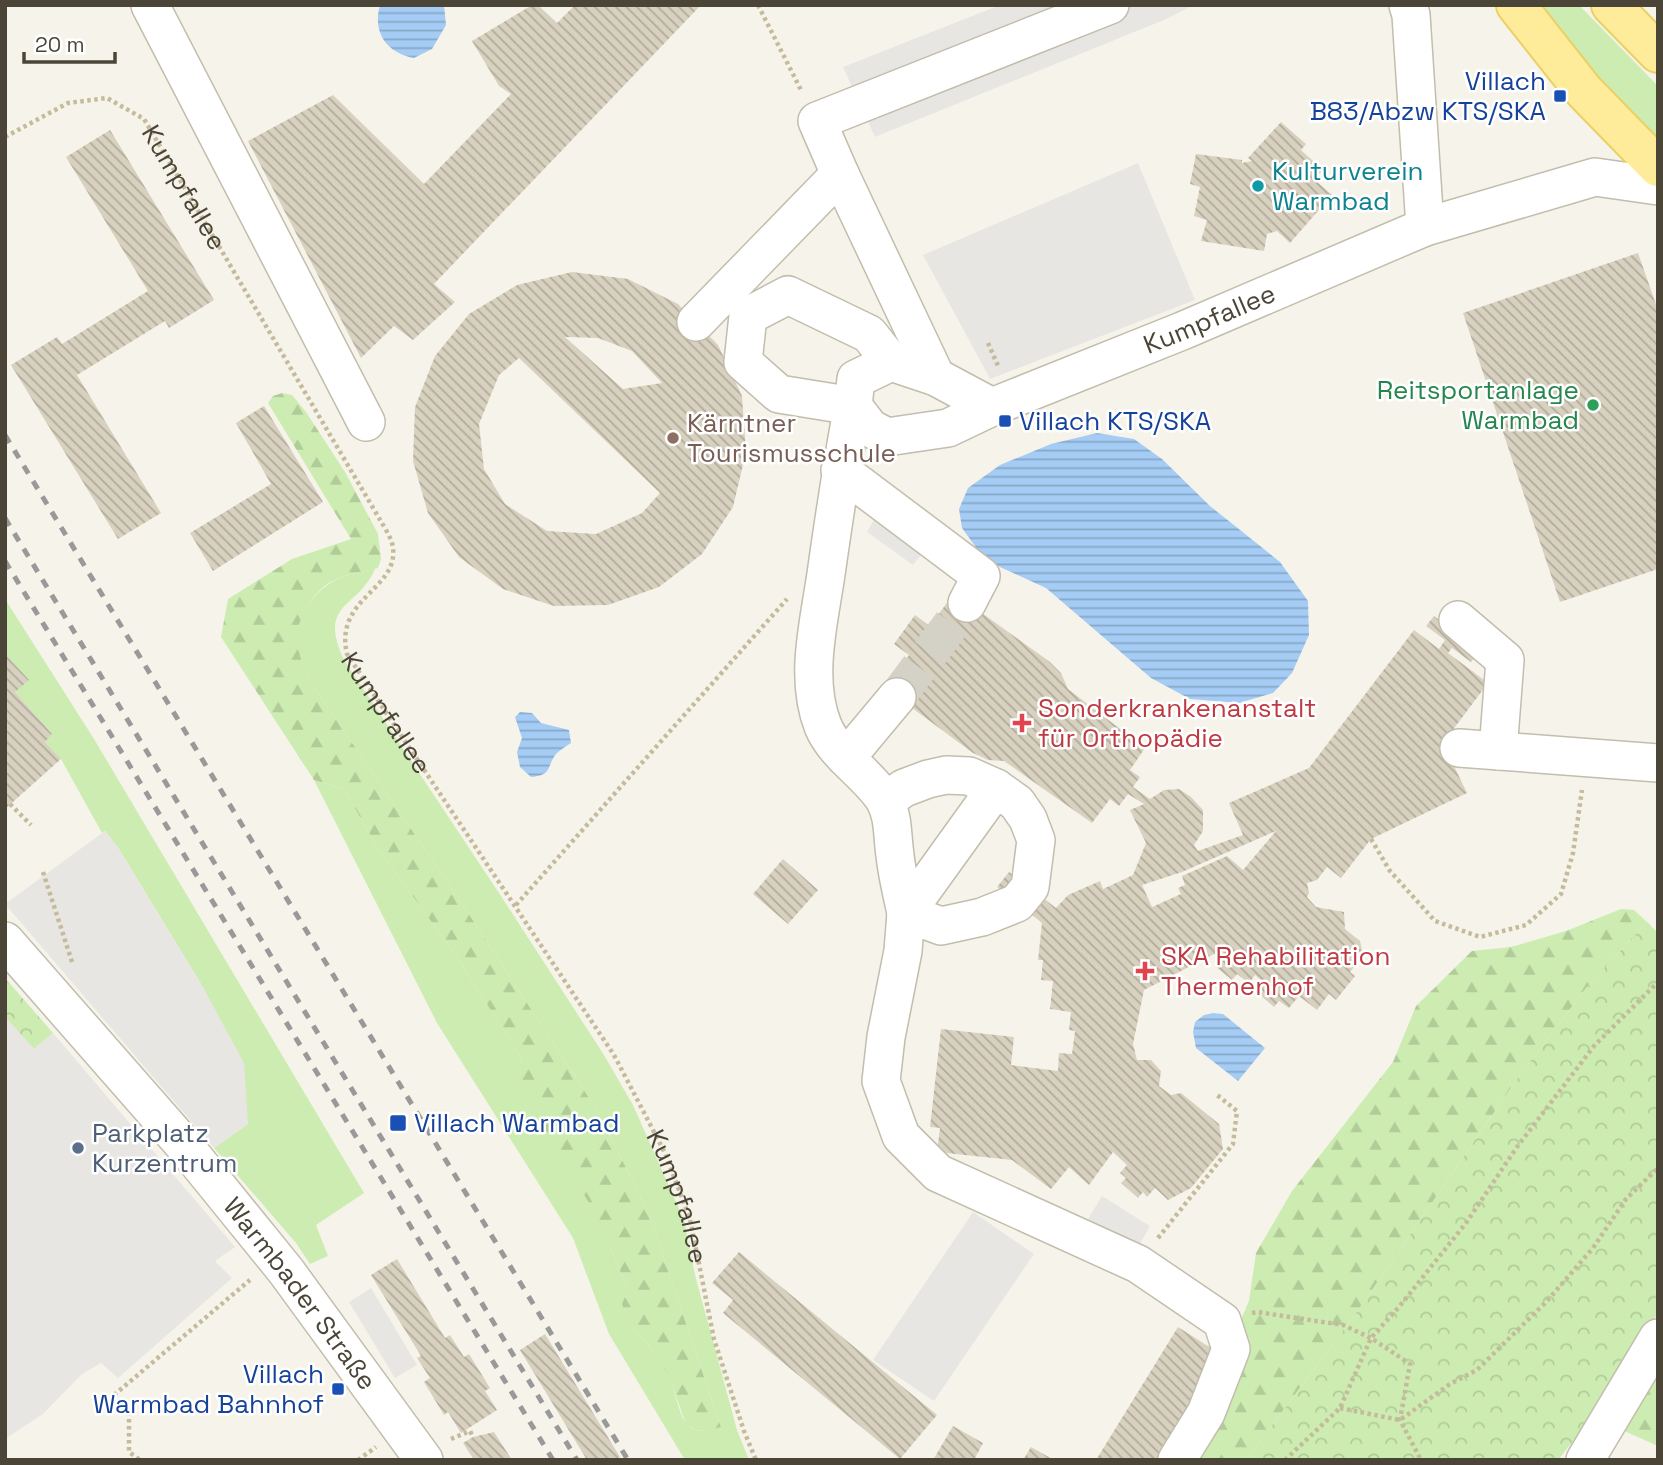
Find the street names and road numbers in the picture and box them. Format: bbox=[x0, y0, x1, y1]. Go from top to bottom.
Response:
street label: Kumpfallee bbox=[134, 119, 235, 256]
street label: Kumpfallee bbox=[1138, 276, 1280, 362]
street label: Kumpfallee bbox=[333, 645, 439, 781]
street label: Kumpfallee bbox=[639, 1123, 715, 1266]
street label: Warmbader Straße bbox=[216, 1190, 384, 1397]

